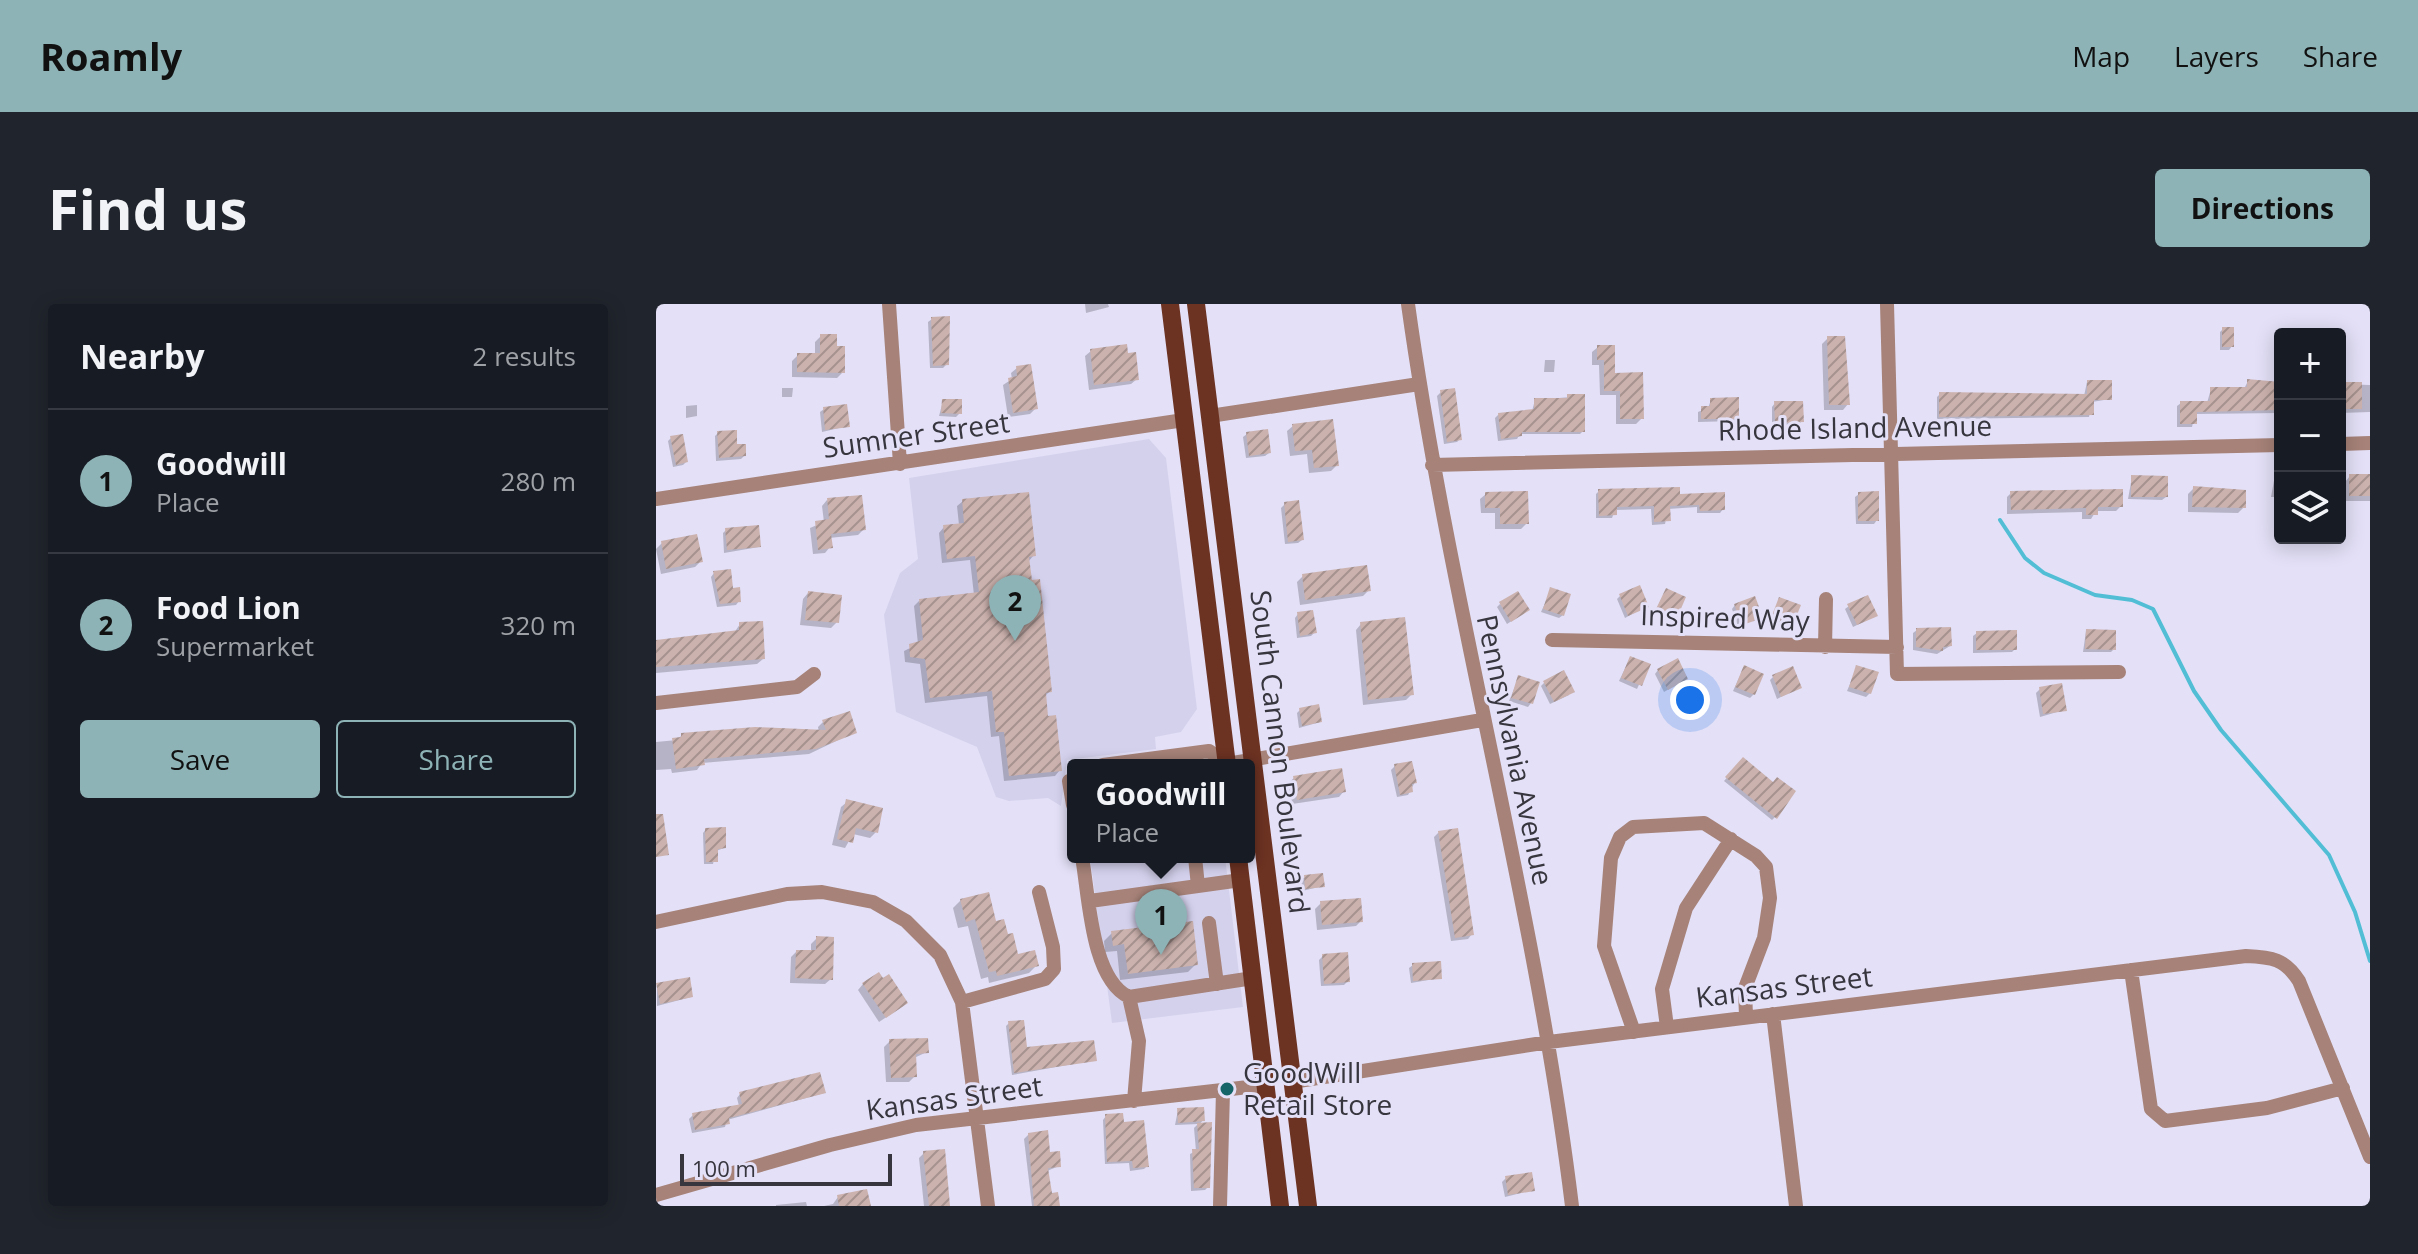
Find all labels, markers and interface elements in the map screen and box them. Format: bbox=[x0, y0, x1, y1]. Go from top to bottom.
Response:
text: Roamly bbox=[40, 30, 182, 82]
text: Map bbox=[2072, 37, 2130, 75]
text: Layers bbox=[2174, 37, 2259, 75]
text: Share bbox=[2303, 37, 2378, 75]
button: Directions bbox=[2155, 169, 2370, 247]
text: Find us bbox=[48, 170, 247, 246]
map controls bbox=[2274, 328, 2346, 544]
button: + bbox=[2274, 328, 2346, 400]
text: Nearby bbox=[80, 333, 205, 379]
text: 2 results bbox=[473, 338, 576, 374]
button: − bbox=[2274, 400, 2346, 472]
street label: Sumner Street bbox=[820, 402, 1012, 466]
street label: Rhode Island Avenue bbox=[1718, 406, 1992, 448]
text: Goodwill bbox=[156, 443, 287, 484]
text: 1 bbox=[99, 463, 113, 499]
text: 280 m bbox=[501, 463, 576, 499]
button: layers bbox=[2274, 472, 2346, 544]
text: Place bbox=[156, 484, 220, 520]
pin: 2 bbox=[989, 575, 1041, 641]
text: Food Lion bbox=[156, 587, 301, 628]
street label: South Cannon Boulevard bbox=[1242, 588, 1320, 916]
street label: Inspired Way bbox=[1640, 595, 1811, 639]
text: 2 bbox=[99, 607, 113, 643]
text: 320 m bbox=[501, 607, 576, 643]
street label: Pennsylvania Avenue bbox=[1469, 611, 1563, 888]
text: Supermarket bbox=[156, 628, 314, 664]
your location bbox=[1670, 680, 1710, 720]
button: Save bbox=[80, 720, 320, 798]
button: Share bbox=[336, 720, 576, 798]
popup bbox=[1067, 759, 1255, 863]
text: Goodwill bbox=[1095, 773, 1227, 814]
text: Place bbox=[1095, 814, 1159, 850]
pin: 1 bbox=[1135, 889, 1187, 955]
street label: Kansas Street bbox=[1693, 956, 1874, 1016]
place label: GoodWill Retail Store bbox=[1243, 1053, 1392, 1123]
street label: Kansas Street bbox=[863, 1066, 1044, 1128]
marker: GoodWill Retail Store bbox=[1218, 1080, 1236, 1098]
scale bar bbox=[680, 1150, 892, 1186]
text: 100 m bbox=[692, 1153, 756, 1183]

